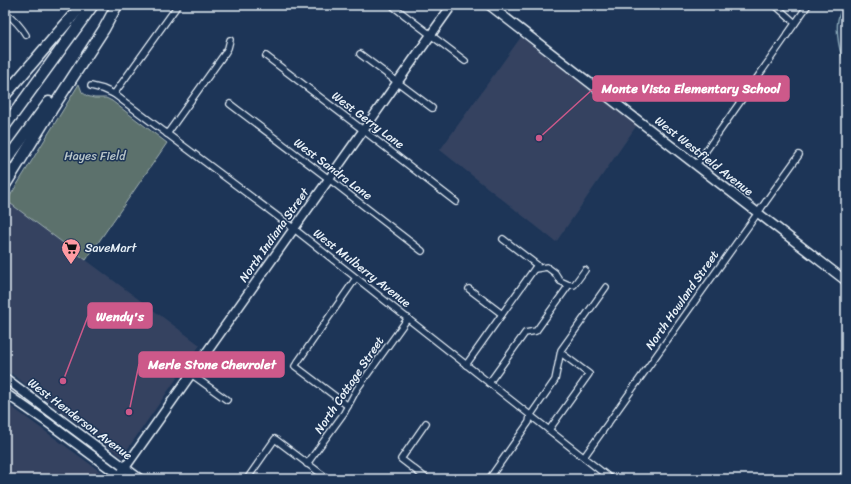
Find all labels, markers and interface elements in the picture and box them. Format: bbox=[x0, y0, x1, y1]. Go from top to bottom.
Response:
callout: Monte Vista Elementary School bbox=[593, 76, 789, 101]
text: Monte Vista Elementary School bbox=[600, 77, 782, 100]
street label: West Gerry Lane bbox=[327, 85, 409, 155]
street label: West Westfield Avenue bbox=[650, 110, 759, 202]
street label: West Sandra Lane bbox=[289, 132, 377, 206]
park label: Hayes Field bbox=[64, 145, 127, 167]
street label: North Indiana Street bbox=[233, 182, 316, 287]
street label: West Mulberry Avenue bbox=[308, 223, 416, 314]
supermarket icon: SaveMart bbox=[60, 237, 82, 265]
place label: SaveMart bbox=[85, 237, 138, 259]
street label: North Howland Street bbox=[639, 246, 725, 354]
callout: Wendy's bbox=[88, 303, 152, 328]
text: Wendy's bbox=[96, 305, 145, 328]
street label: North Cottage Street bbox=[308, 332, 390, 438]
callout: Merle Stone Chevrolet bbox=[139, 352, 284, 377]
text: Merle Stone Chevrolet bbox=[147, 353, 277, 376]
street label: West Henderson Avenue bbox=[23, 372, 137, 466]

